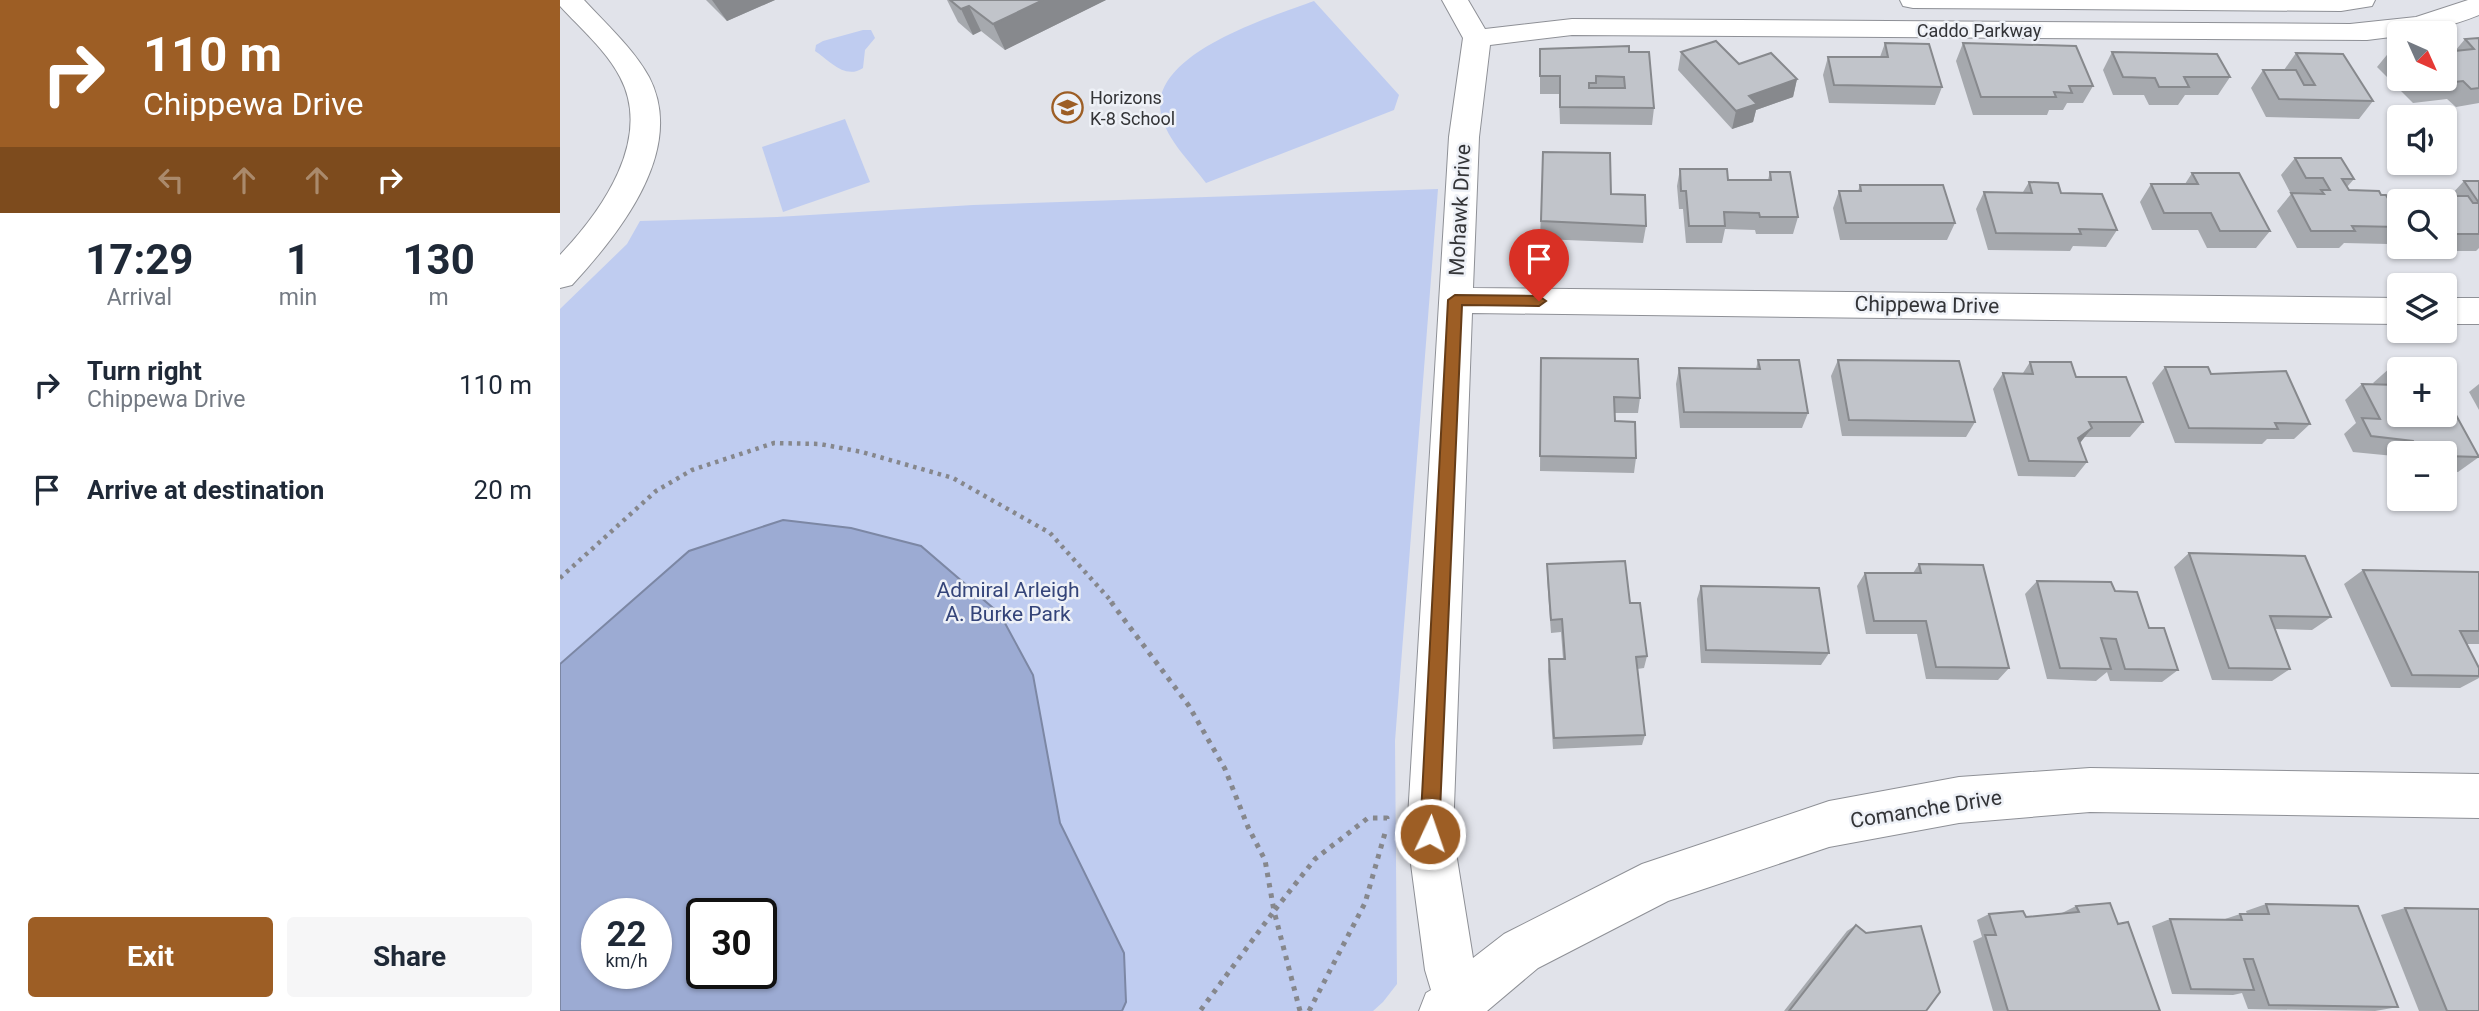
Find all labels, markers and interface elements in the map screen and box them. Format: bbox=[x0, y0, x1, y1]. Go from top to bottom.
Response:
street label: Caddo Parkway bbox=[1917, 20, 2042, 41]
north arrow bbox=[2387, 21, 2457, 91]
map controls bbox=[2387, 21, 2457, 511]
text: 110 m bbox=[143, 26, 282, 83]
icon: right bbox=[28, 28, 119, 119]
text: Chippewa Drive bbox=[143, 85, 363, 123]
place label: Horizons K-8 School bbox=[1090, 87, 1175, 129]
school or university icon: Horizons K-8 School bbox=[1050, 90, 1084, 124]
button: sound bbox=[2387, 105, 2457, 175]
street label: Mohawk Drive bbox=[1445, 143, 1475, 277]
icon: left bbox=[152, 161, 190, 199]
icon: ahead bbox=[225, 161, 263, 199]
icon: ahead bbox=[298, 161, 336, 199]
icon: right bbox=[371, 161, 409, 199]
button: search bbox=[2387, 189, 2457, 259]
pin bbox=[1509, 229, 1569, 301]
text: 17:29 bbox=[85, 235, 193, 284]
text: 1 bbox=[286, 235, 310, 284]
text: 130 bbox=[402, 235, 475, 284]
icon: arrive bbox=[1520, 240, 1558, 278]
button: layers bbox=[2387, 273, 2457, 343]
text: Arrival bbox=[107, 284, 172, 311]
text: min bbox=[279, 284, 317, 311]
text: m bbox=[429, 284, 449, 311]
street label: Chippewa Drive bbox=[1854, 292, 2000, 318]
text: Turn right bbox=[87, 356, 202, 386]
button: + bbox=[2387, 357, 2457, 427]
icon: right bbox=[28, 366, 66, 404]
text: 110 m bbox=[459, 370, 532, 400]
text: Chippewa Drive bbox=[87, 386, 245, 413]
button: − bbox=[2387, 441, 2457, 511]
icon: arrive bbox=[28, 471, 66, 509]
text: Arrive at destination bbox=[87, 475, 324, 505]
text: 20 m bbox=[474, 475, 532, 505]
park label: Admiral Arleigh A. Burke Park bbox=[936, 578, 1080, 626]
street label: Comanche Drive bbox=[1848, 785, 2004, 833]
position arrow bbox=[1393, 797, 1467, 871]
speed limit sign: 30 bbox=[686, 898, 777, 989]
text: 22 bbox=[606, 914, 647, 955]
button: Exit bbox=[28, 917, 273, 997]
button: Share bbox=[287, 917, 532, 997]
text: km/h bbox=[605, 950, 648, 971]

